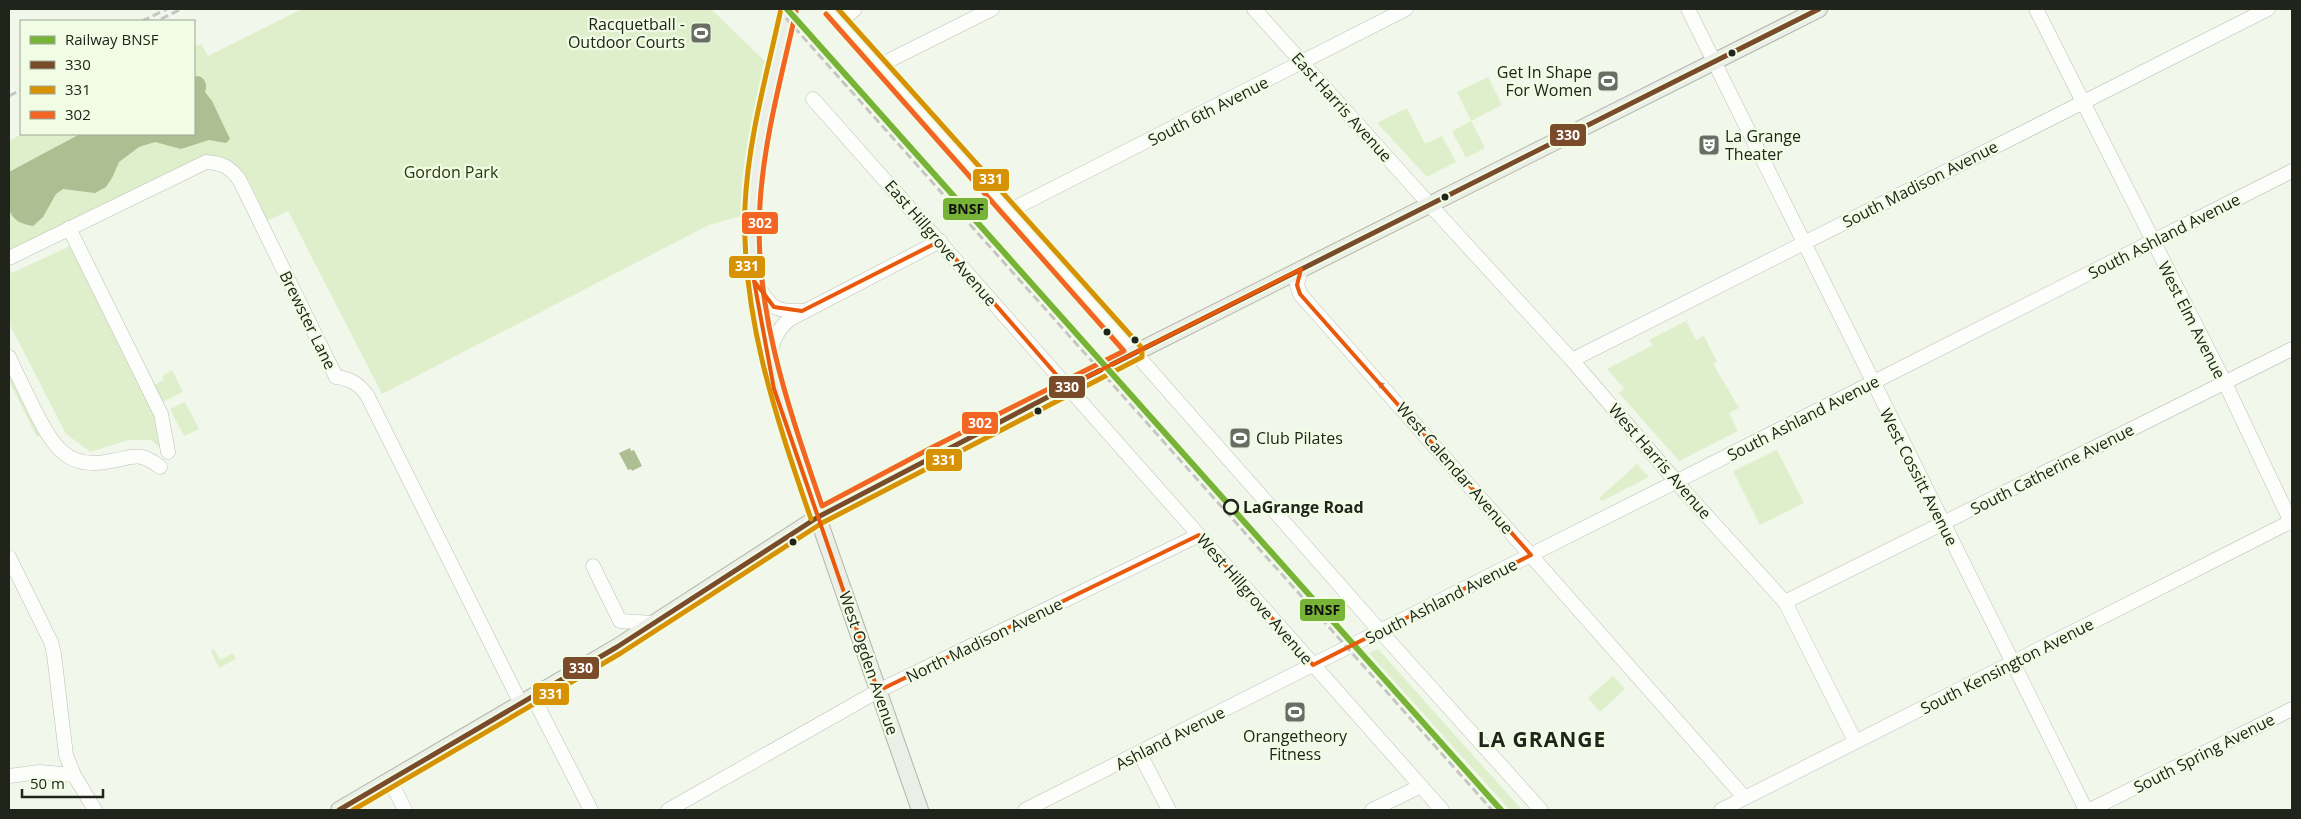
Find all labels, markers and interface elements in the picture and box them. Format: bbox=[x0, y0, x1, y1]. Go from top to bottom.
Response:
place label: Racquetball - Outdoor Courts bbox=[568, 13, 685, 53]
legend bbox=[20, 20, 195, 135]
sports icon: Racquetball - Outdoor Courts bbox=[689, 21, 713, 45]
text: Railway BNSF bbox=[65, 29, 159, 49]
street label: East Harris Avenue bbox=[1287, 47, 1397, 167]
unlabelled marker bbox=[1727, 48, 1737, 58]
text: 330 bbox=[65, 54, 91, 74]
place label: Get In Shape For Women bbox=[1497, 61, 1592, 101]
sports icon: Get In Shape For Women bbox=[1596, 69, 1620, 93]
street label: South 6th Avenue bbox=[1144, 71, 1272, 151]
text: 331 bbox=[65, 79, 91, 99]
text: 302 bbox=[65, 104, 91, 124]
line badge: 330 bbox=[1549, 123, 1587, 147]
text: 330 bbox=[1556, 125, 1580, 144]
place label: La Grange Theater bbox=[1725, 125, 1801, 165]
theatre icon: La Grange Theater bbox=[1697, 133, 1721, 157]
street label: South Madison Avenue bbox=[1838, 135, 2002, 233]
park label: Gordon Park bbox=[404, 161, 499, 183]
line badge: 331 bbox=[972, 168, 1010, 192]
text: 331 bbox=[979, 169, 1003, 188]
street label: East Hillgrove Avenue bbox=[880, 175, 1002, 311]
street label: South Ashland Avenue bbox=[2084, 188, 2244, 284]
unlabelled marker bbox=[1440, 192, 1450, 202]
line badge: BNSF bbox=[942, 197, 989, 221]
text: BNSF bbox=[948, 199, 984, 218]
line badge: 302 bbox=[741, 211, 779, 235]
text: 302 bbox=[748, 213, 772, 232]
line badge: 331 bbox=[728, 255, 766, 279]
text: 331 bbox=[735, 256, 759, 275]
street label: West Elm Avenue bbox=[2153, 258, 2231, 382]
street label: Brewster Lane bbox=[275, 267, 341, 373]
unlabelled marker bbox=[1102, 327, 1112, 337]
unlabelled marker bbox=[1130, 335, 1140, 345]
street label: South Ashland Avenue bbox=[1723, 370, 1883, 466]
line badge: 330 bbox=[1048, 375, 1086, 399]
text: 330 bbox=[1055, 377, 1079, 396]
one-way arrow bbox=[1377, 382, 1389, 394]
street label: West Calendar Avenue bbox=[1392, 397, 1518, 539]
street label: West Harris Avenue bbox=[1604, 398, 1716, 524]
street label: West Cossitt Avenue bbox=[1875, 405, 1963, 550]
unlabelled marker bbox=[1033, 406, 1043, 416]
line badge: 302 bbox=[961, 411, 999, 435]
text: 302 bbox=[968, 413, 992, 432]
street label: South Catherine Avenue bbox=[1967, 418, 2137, 520]
sports icon: Club Pilates bbox=[1228, 426, 1252, 450]
place label: Club Pilates bbox=[1256, 427, 1343, 449]
line badge: 331 bbox=[925, 448, 963, 472]
text: 331 bbox=[932, 450, 956, 469]
place label: LaGrange Road bbox=[1243, 496, 1364, 518]
marker: LaGrange Road bbox=[1223, 499, 1239, 515]
street label: West Hillgrove Avenue bbox=[1192, 529, 1318, 669]
unlabelled marker bbox=[788, 537, 798, 547]
street label: South Ashland Avenue bbox=[1361, 553, 1521, 649]
street label: West Ogden Avenue bbox=[834, 588, 904, 738]
street label: North Madison Avenue bbox=[902, 592, 1066, 688]
line badge: BNSF bbox=[1299, 598, 1346, 622]
text: BNSF bbox=[1304, 600, 1340, 619]
street label: South Kensington Avenue bbox=[1917, 613, 2097, 719]
line badge: 330 bbox=[562, 656, 600, 680]
text: 330 bbox=[569, 658, 593, 677]
line badge: 331 bbox=[532, 682, 570, 706]
text: 331 bbox=[539, 684, 563, 703]
sports icon: Orangetheory Fitness bbox=[1283, 700, 1307, 724]
street label: Ashland Avenue bbox=[1112, 701, 1228, 775]
street label: South Spring Avenue bbox=[2130, 708, 2278, 798]
place label: Orangetheory Fitness bbox=[1243, 725, 1348, 765]
district label: LA GRANGE bbox=[1478, 725, 1606, 753]
scale bar bbox=[22, 766, 104, 798]
text: 50 m bbox=[30, 773, 65, 793]

